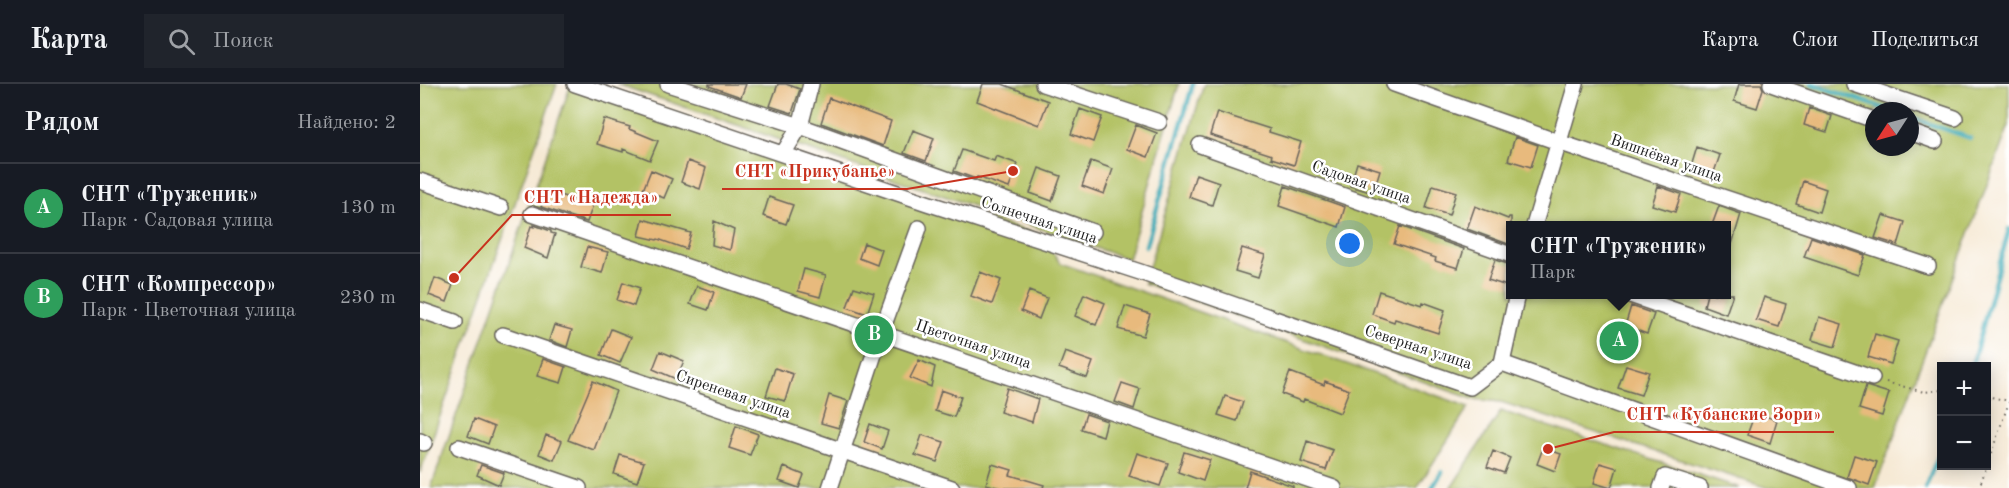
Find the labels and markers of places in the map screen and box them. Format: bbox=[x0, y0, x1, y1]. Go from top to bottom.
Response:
callout: СНТ «Прикубанье» bbox=[722, 153, 907, 189]
callout: СНТ «Надежда» bbox=[512, 179, 671, 215]
pin: B bbox=[854, 312, 894, 358]
pin: A bbox=[1600, 318, 1638, 364]
callout: СНТ «Кубанские Зори» bbox=[1614, 396, 1834, 432]

